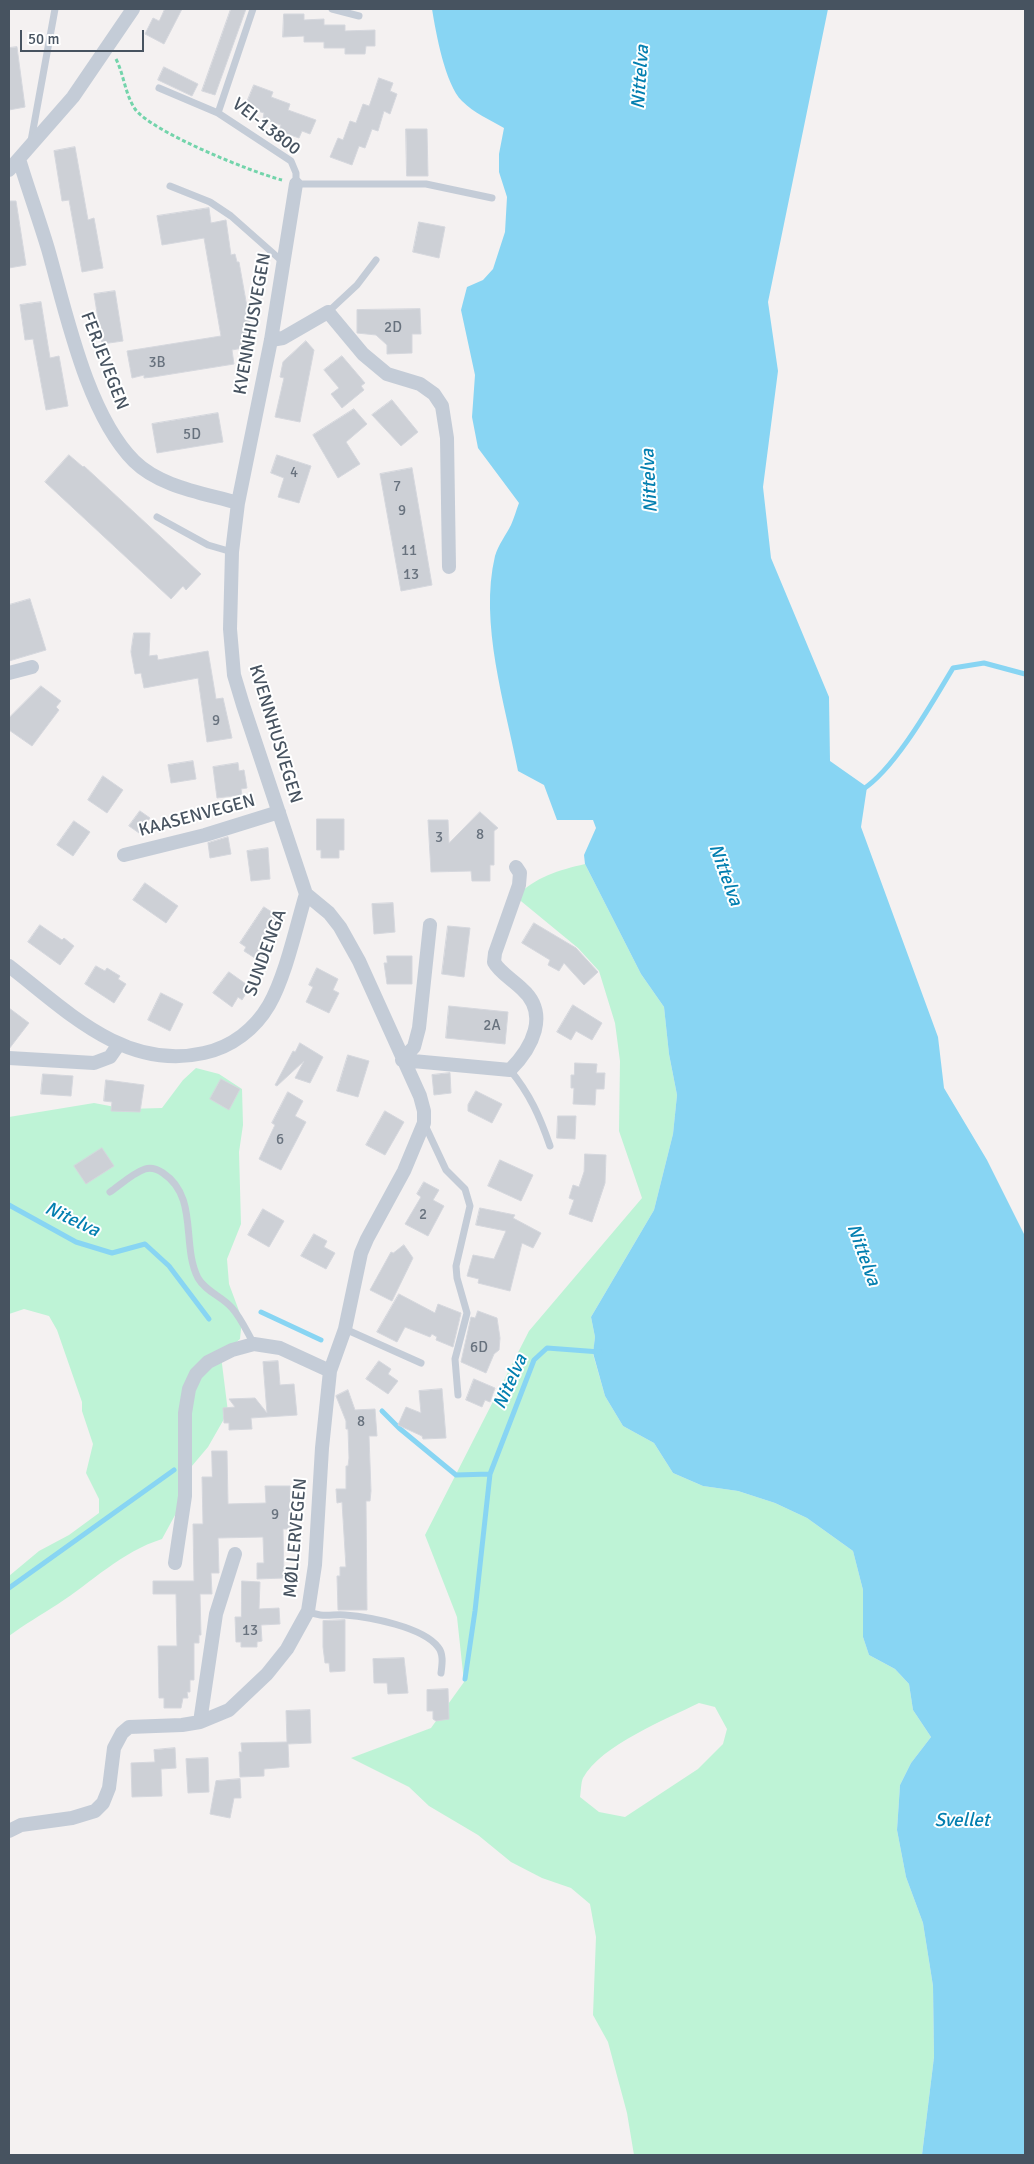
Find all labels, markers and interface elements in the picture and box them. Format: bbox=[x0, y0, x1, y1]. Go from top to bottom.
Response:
scale bar bbox=[22, 20, 146, 52]
text: 50 m bbox=[28, 30, 59, 48]
water label: Nittelva bbox=[627, 44, 655, 110]
street label: VEI-13800 bbox=[228, 94, 304, 160]
street label: KVENNHUSVEGEN bbox=[230, 251, 276, 397]
street label: FERJEVEGEN bbox=[75, 309, 133, 413]
house number: 2D bbox=[384, 319, 402, 337]
house number: 3B bbox=[148, 354, 166, 372]
house number: 5D bbox=[183, 426, 201, 444]
water label: Nittelva bbox=[637, 448, 663, 514]
house number: 4 bbox=[290, 464, 298, 482]
house number: 7 bbox=[393, 478, 401, 496]
house number: 9 bbox=[398, 502, 406, 520]
house number: 11 bbox=[401, 542, 417, 560]
house number: 13 bbox=[403, 566, 419, 584]
street label: KVENNHUSVEGEN bbox=[244, 662, 306, 806]
house number: 9 bbox=[212, 712, 220, 730]
street label: KAASENVEGEN bbox=[136, 790, 258, 842]
house number: 8 bbox=[476, 826, 484, 844]
house number: 3 bbox=[435, 829, 443, 847]
water label: Nittelva bbox=[703, 841, 747, 909]
street label: SUNDENGA bbox=[240, 907, 292, 999]
house number: 2A bbox=[483, 1017, 501, 1035]
house number: 6 bbox=[276, 1131, 284, 1149]
water label: Nitelva bbox=[41, 1197, 103, 1243]
house number: 2 bbox=[419, 1206, 427, 1224]
water label: Nittelva bbox=[841, 1221, 885, 1289]
house number: 6D bbox=[470, 1339, 488, 1357]
water label: Nitelva bbox=[489, 1351, 533, 1413]
house number: 8 bbox=[357, 1413, 365, 1431]
street label: MØLLERVEGEN bbox=[280, 1477, 312, 1599]
house number: 9 bbox=[271, 1506, 279, 1524]
house number: 13 bbox=[242, 1622, 258, 1640]
water label: Svellet bbox=[934, 1810, 990, 1832]

